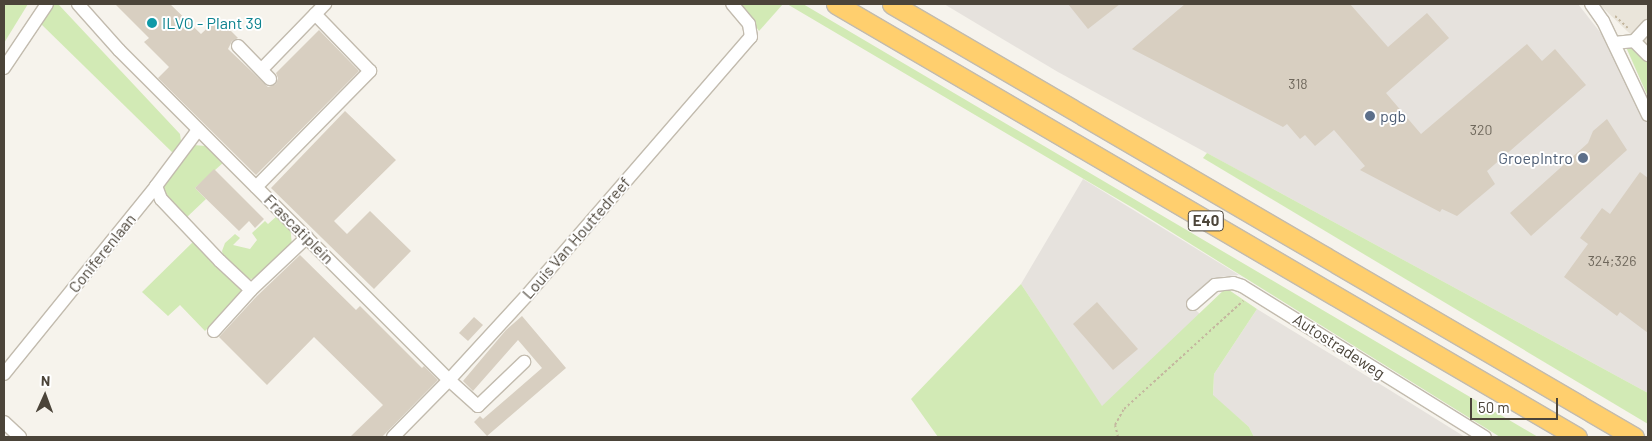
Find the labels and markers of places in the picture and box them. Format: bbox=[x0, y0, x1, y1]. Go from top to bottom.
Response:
place label: ILVO - Plant 39 bbox=[162, 13, 262, 33]
marker: ILVO - Plant 39 bbox=[146, 17, 158, 29]
place label: pgb bbox=[1380, 106, 1406, 126]
marker: pgb bbox=[1364, 110, 1376, 122]
place label: GroepIntro bbox=[1498, 148, 1573, 168]
marker: GroepIntro bbox=[1577, 152, 1589, 164]

